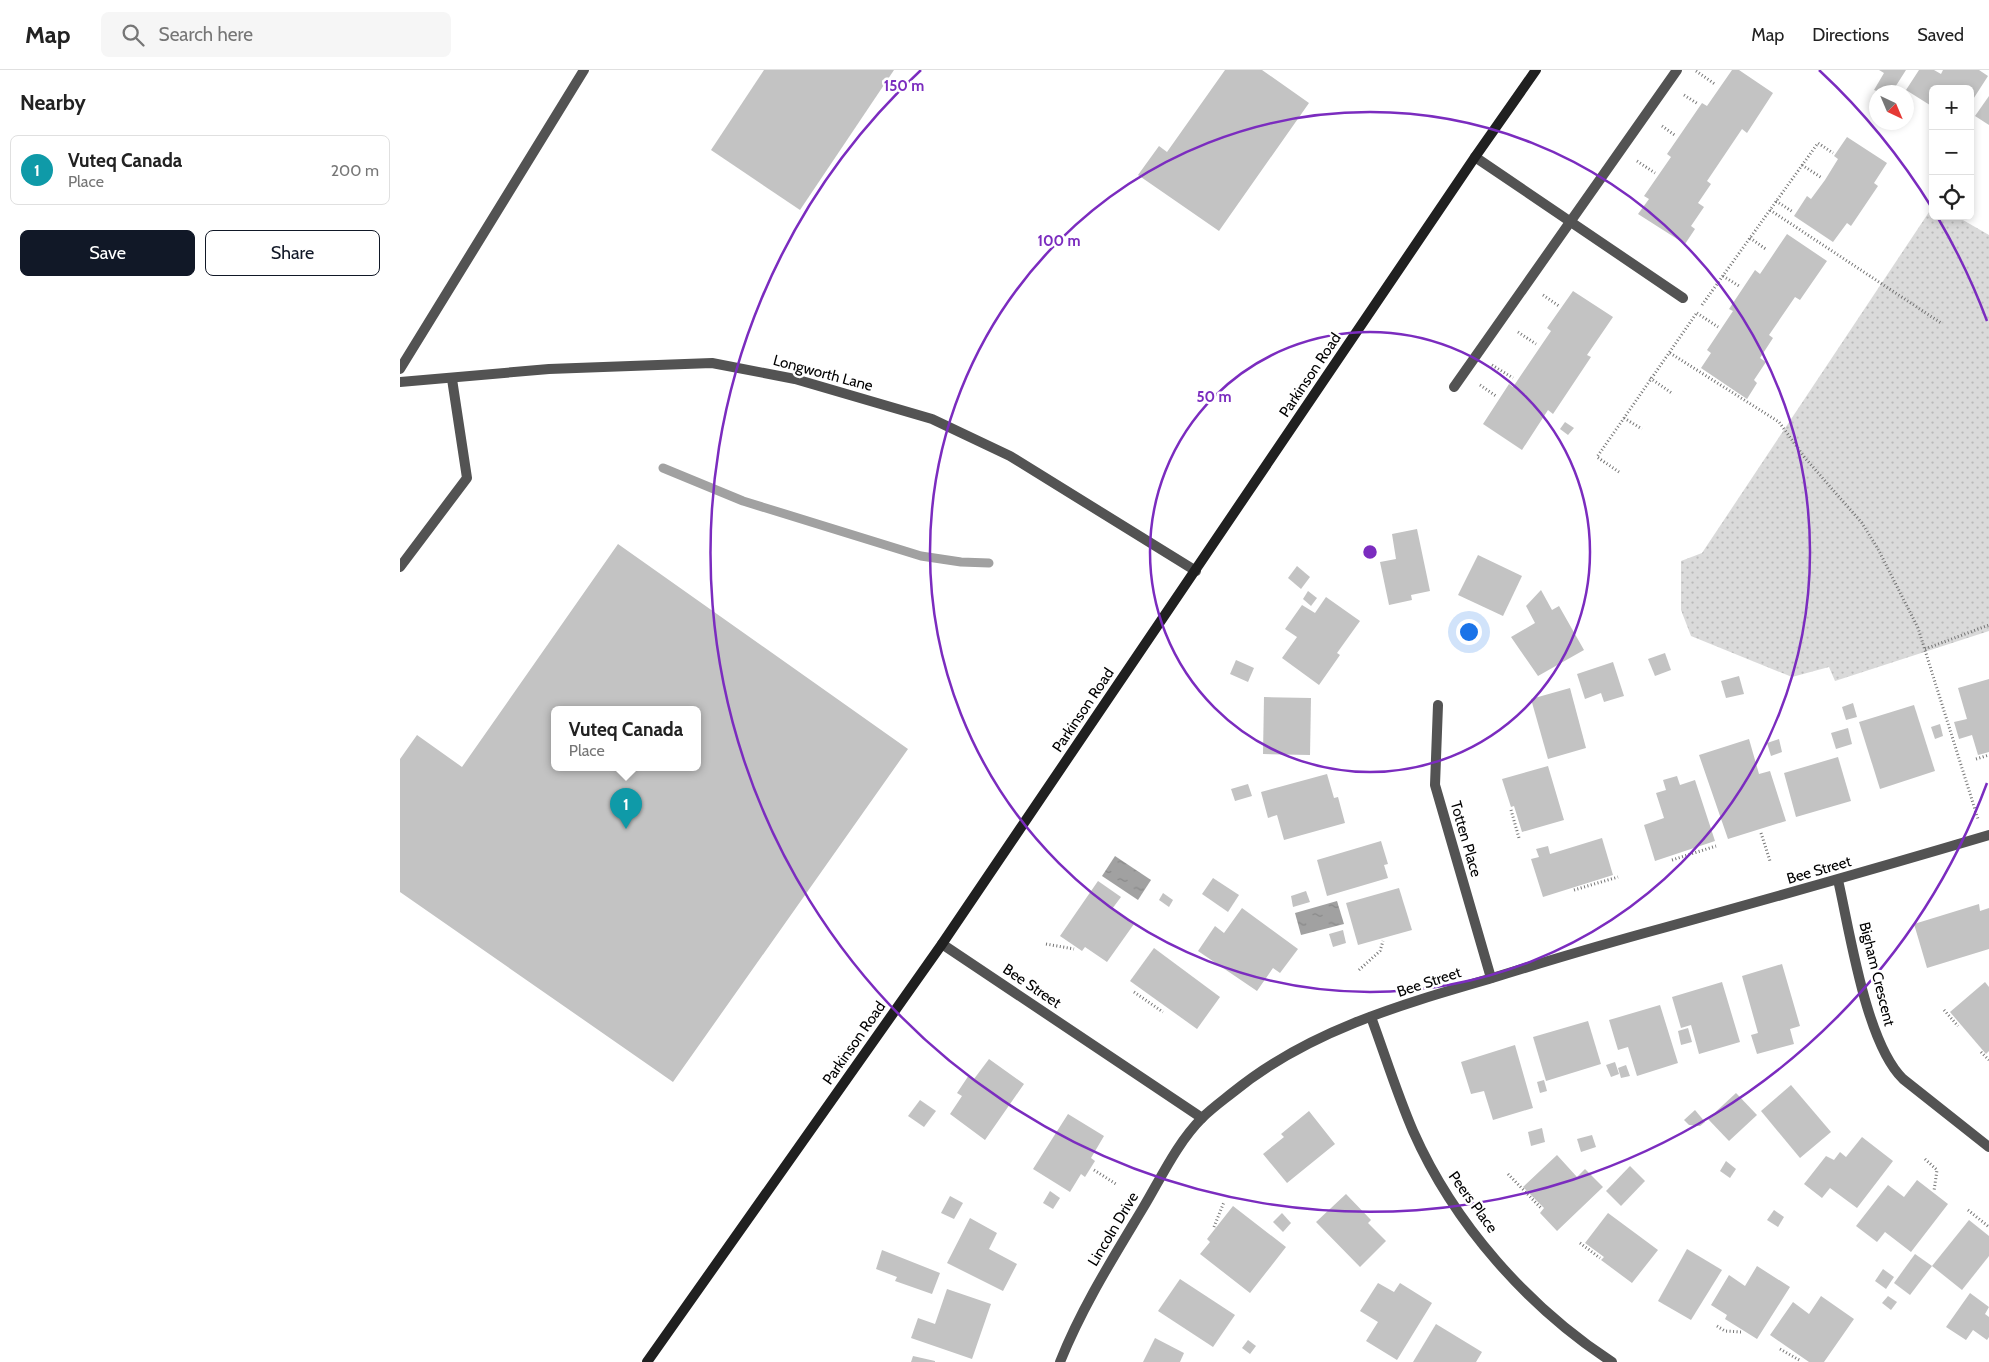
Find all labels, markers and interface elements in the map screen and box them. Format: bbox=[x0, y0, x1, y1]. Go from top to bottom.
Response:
search box bbox=[101, 12, 451, 57]
text: Map bbox=[25, 20, 71, 49]
icon: search bbox=[119, 21, 147, 49]
text: Search here bbox=[159, 23, 253, 46]
text: Map bbox=[1751, 24, 1784, 46]
text: Directions bbox=[1812, 24, 1889, 46]
text: Saved bbox=[1917, 24, 1964, 46]
text: 150 m bbox=[884, 77, 924, 95]
north arrow bbox=[1869, 85, 1914, 130]
map controls bbox=[1929, 85, 1974, 220]
button: + bbox=[1929, 85, 1974, 130]
text: Nearby bbox=[20, 90, 86, 115]
button: − bbox=[1929, 130, 1974, 175]
text: Vuteq Canada bbox=[68, 149, 182, 172]
text: 1 bbox=[34, 161, 40, 180]
text: 200 m bbox=[331, 161, 379, 180]
text: Place bbox=[68, 172, 104, 191]
button: locate bbox=[1929, 175, 1974, 220]
button: Save bbox=[20, 230, 195, 276]
button: Share bbox=[205, 230, 380, 276]
text: 100 m bbox=[1037, 232, 1081, 250]
street label: Parkinson Road bbox=[1275, 330, 1345, 420]
street label: Longworth Lane bbox=[771, 351, 875, 395]
text: 50 m bbox=[1196, 388, 1232, 406]
centre of rings bbox=[1361, 543, 1379, 561]
your location bbox=[1456, 619, 1482, 645]
street label: Parkinson Road bbox=[1048, 665, 1118, 755]
popup bbox=[551, 706, 701, 771]
text: Vuteq Canada bbox=[569, 718, 683, 741]
text: Place bbox=[569, 741, 605, 760]
pin: 1 bbox=[610, 788, 642, 829]
street label: Totten Place bbox=[1447, 799, 1485, 879]
street label: Bee Street bbox=[1785, 852, 1853, 888]
street label: Bigham Crescent bbox=[1855, 920, 1899, 1028]
street label: Bee Street bbox=[1000, 960, 1064, 1012]
street label: Bee Street bbox=[1395, 963, 1463, 1001]
street label: Parkinson Road bbox=[819, 998, 889, 1088]
street label: Peers Place bbox=[1445, 1168, 1502, 1237]
street label: Lincoln Drive bbox=[1084, 1189, 1142, 1269]

